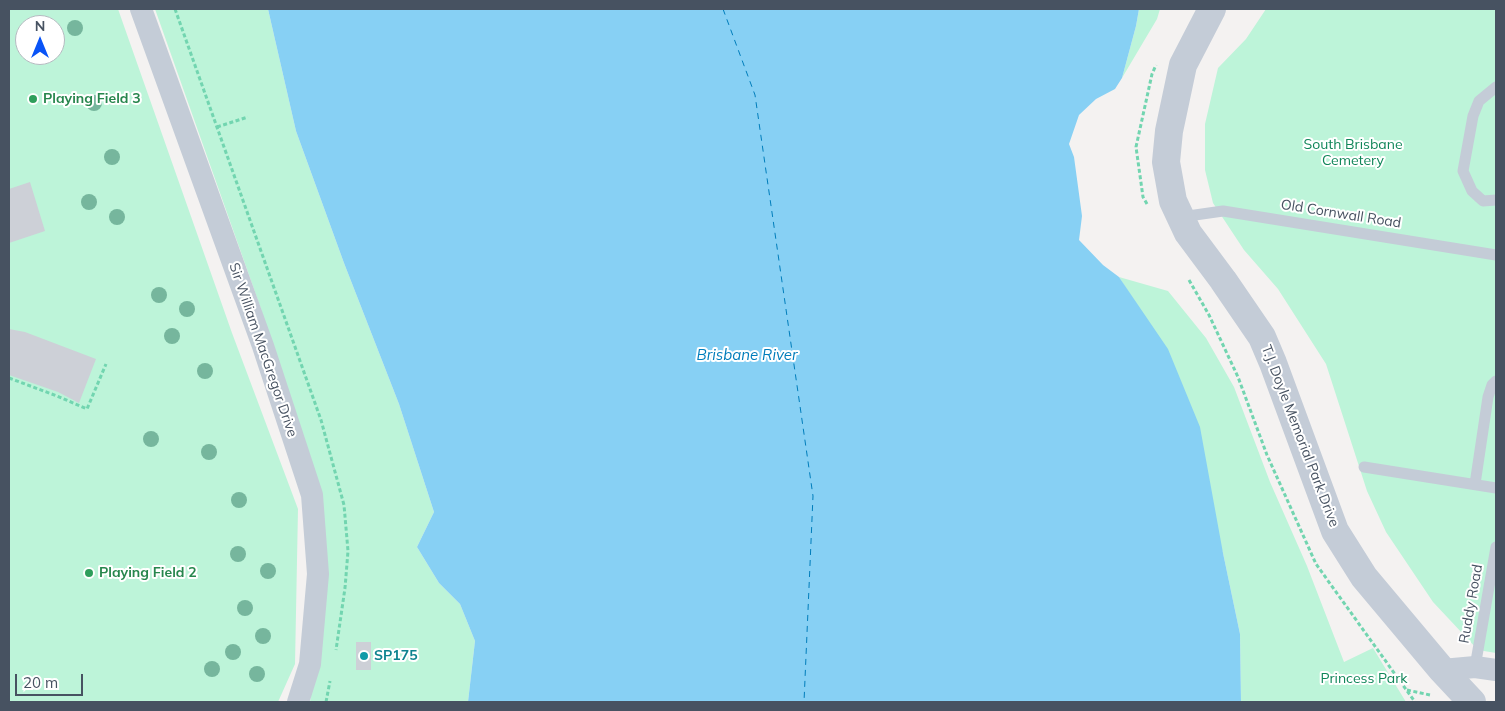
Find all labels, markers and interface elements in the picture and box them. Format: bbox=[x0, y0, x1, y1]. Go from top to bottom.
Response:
north arrow bbox=[15, 15, 65, 65]
text: N bbox=[35, 17, 45, 35]
place label: Playing Field 3 bbox=[43, 91, 141, 107]
marker: Playing Field 3 bbox=[27, 93, 39, 105]
park label: South Brisbane Cemetery bbox=[1303, 137, 1403, 170]
street label: Old Cornwall Road bbox=[1280, 196, 1402, 232]
street label: Sir William MacGregor Drive bbox=[225, 261, 301, 439]
street label: T.J. Doyle Memorial Park Drive bbox=[1257, 343, 1343, 529]
water label: Brisbane River bbox=[697, 346, 797, 364]
street label: Ruddy Road bbox=[1456, 563, 1486, 645]
place label: Playing Field 2 bbox=[99, 565, 197, 581]
marker: Playing Field 2 bbox=[83, 567, 95, 579]
place label: SP175 bbox=[374, 648, 418, 664]
marker: SP175 bbox=[358, 650, 370, 662]
scale bar bbox=[18, 664, 85, 696]
park label: Princess Park bbox=[1320, 671, 1408, 687]
text: 20 m bbox=[23, 673, 58, 692]

